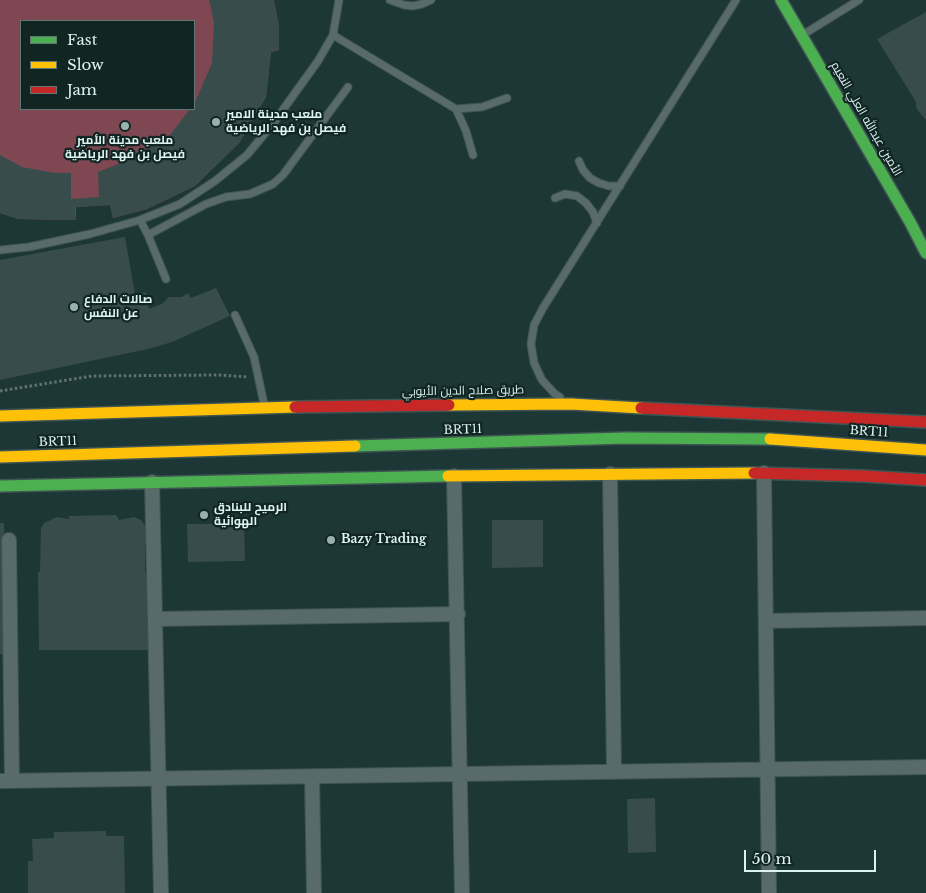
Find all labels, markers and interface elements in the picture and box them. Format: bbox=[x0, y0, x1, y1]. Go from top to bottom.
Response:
legend bbox=[20, 20, 195, 110]
text: Fast bbox=[67, 30, 97, 49]
text: Slow bbox=[67, 55, 104, 74]
street label: الأمين عبدالله العلي النعيم bbox=[827, 59, 905, 179]
text: Jam bbox=[67, 80, 97, 99]
place label: ملعب مدينة الامير فيصل بن فهد الرياضية bbox=[226, 108, 346, 136]
marker: ملعب مدينة الامير فيصل بن فهد الرياضية bbox=[210, 116, 222, 128]
marker: ملعب مدينة الأمير فيصل بن فهد الرياضية bbox=[119, 120, 131, 132]
place label: ملعب مدينة الأمير فيصل بن فهد الرياضية bbox=[65, 134, 185, 162]
place label: صالات الدفاع عن النفس bbox=[84, 293, 152, 321]
marker: صالات الدفاع عن النفس bbox=[68, 301, 80, 313]
street label: طريق صلاح الدين الأيوبي bbox=[402, 383, 524, 399]
street label: BRT11 bbox=[443, 422, 483, 438]
street label: BRT11 bbox=[849, 423, 889, 441]
street label: BRT11 bbox=[38, 434, 78, 450]
place label: الرميح للبنادق الهوائية bbox=[214, 501, 287, 529]
marker: الرميح للبنادق الهوائية bbox=[198, 509, 210, 521]
place label: Bazy Trading bbox=[341, 533, 426, 547]
marker: Bazy Trading bbox=[325, 534, 337, 546]
scale bar bbox=[746, 840, 878, 872]
text: 50 m bbox=[752, 849, 792, 868]

